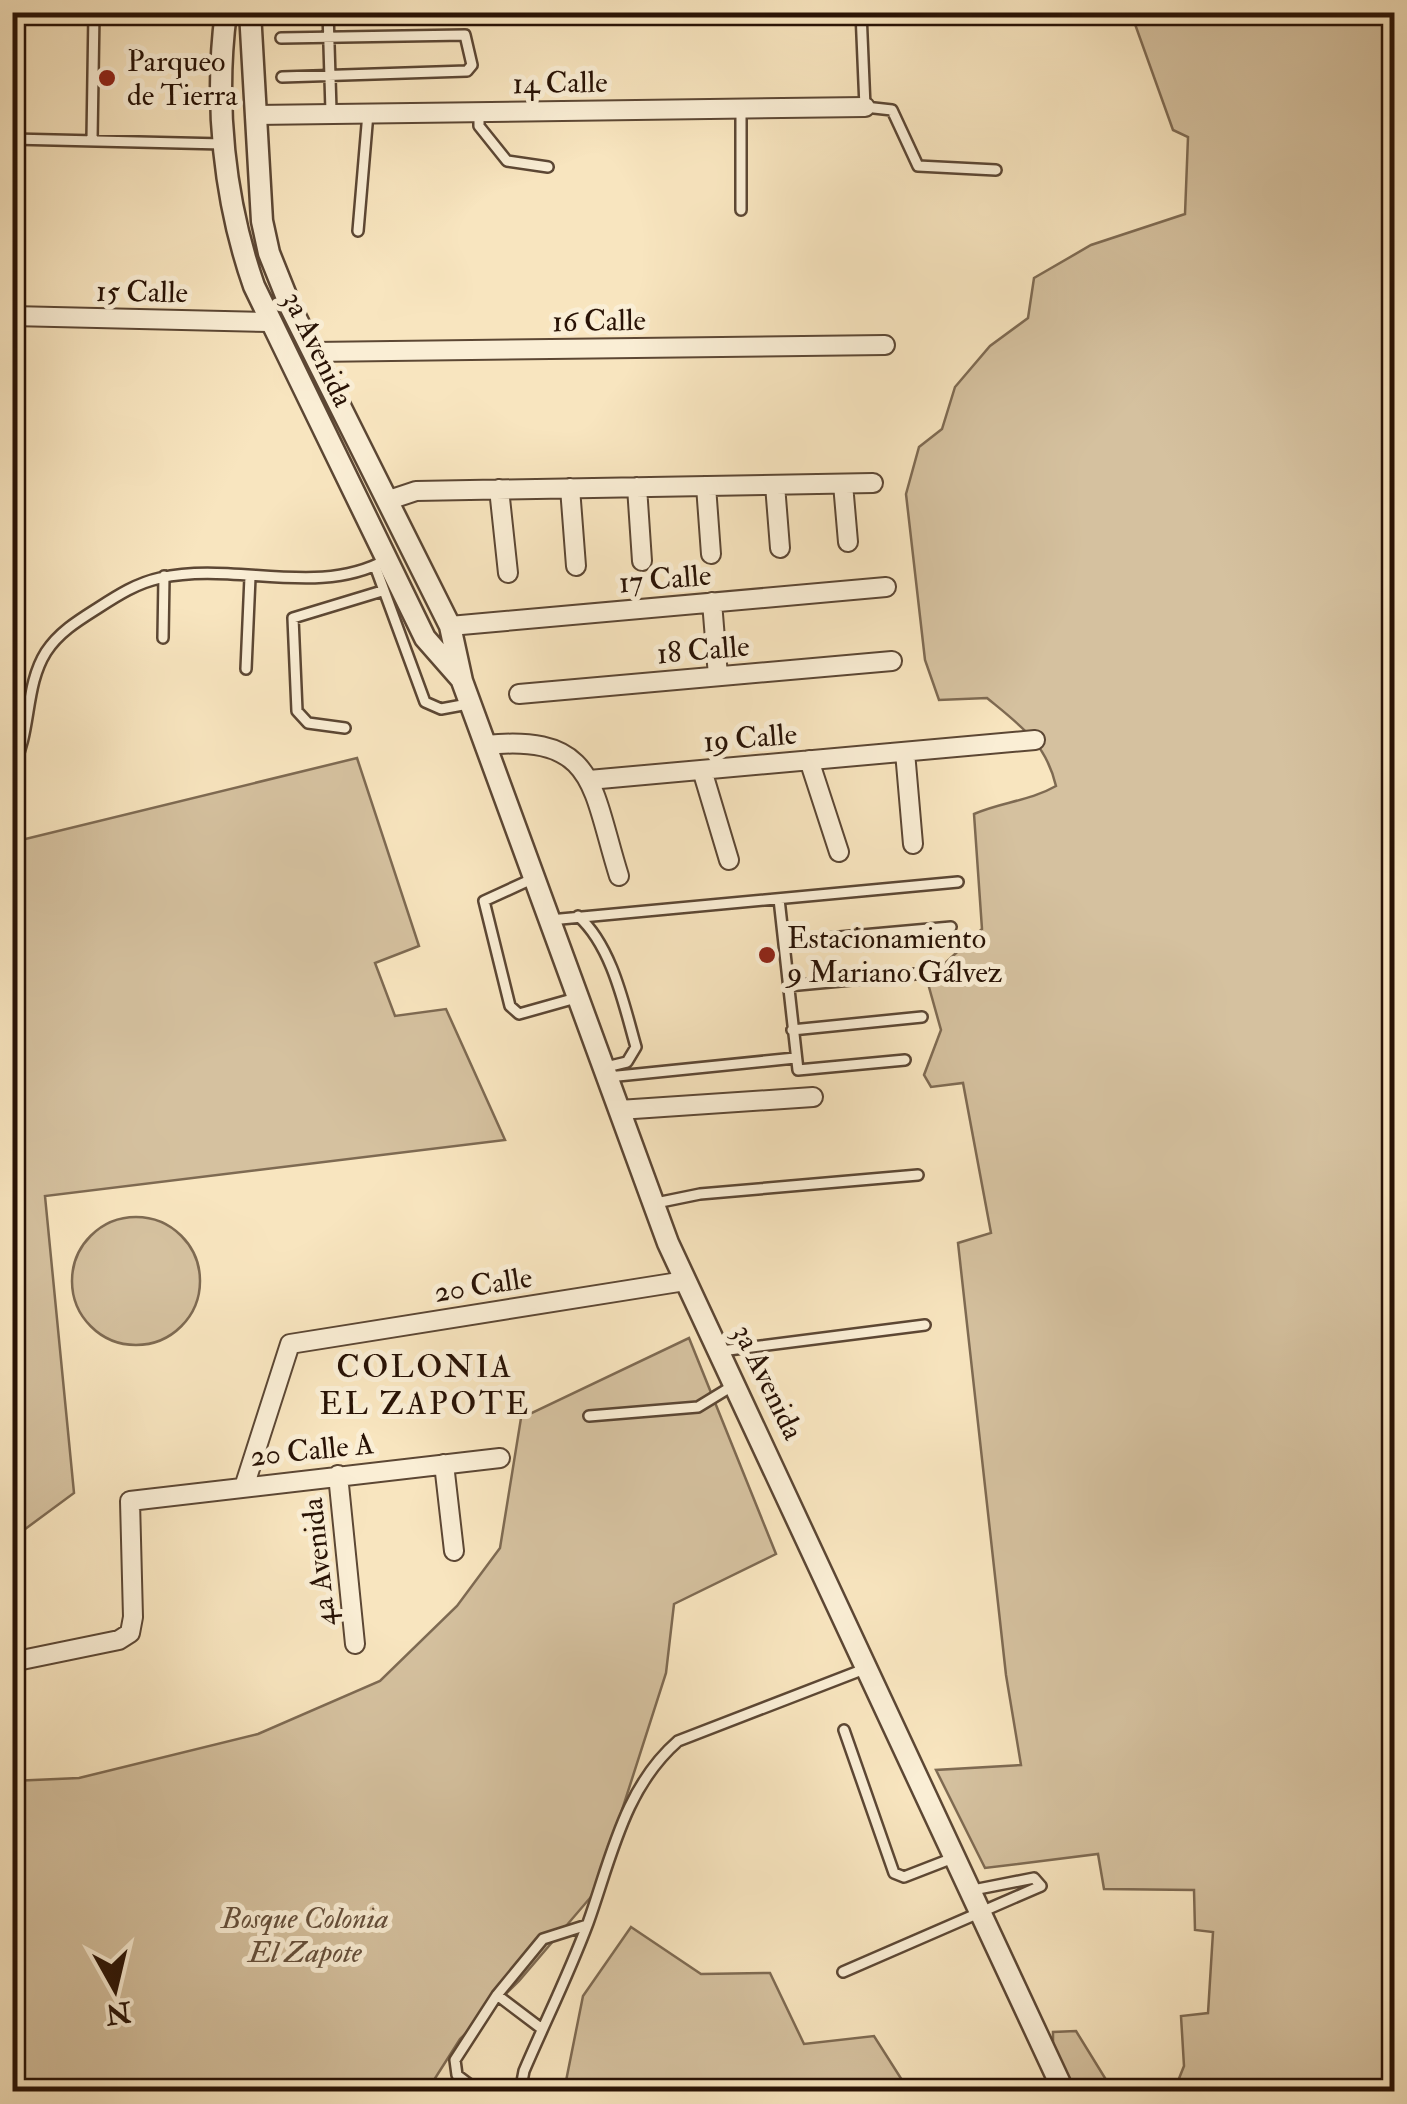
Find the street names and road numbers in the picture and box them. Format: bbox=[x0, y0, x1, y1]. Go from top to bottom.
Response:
street label: 14 Calle bbox=[512, 64, 608, 102]
street label: 15 Calle bbox=[96, 273, 188, 311]
street label: 3a Avenida bbox=[274, 285, 362, 413]
street label: 16 Calle bbox=[552, 302, 646, 340]
street label: 17 Calle bbox=[617, 557, 713, 601]
street label: 18 Calle bbox=[655, 628, 751, 672]
street label: 19 Calle bbox=[701, 715, 799, 761]
street label: 20 Calle bbox=[431, 1259, 535, 1311]
street label: 3a Avenida bbox=[724, 1318, 812, 1446]
street label: 20 Calle A bbox=[248, 1425, 376, 1475]
street label: 4a Avenida bbox=[294, 1495, 344, 1628]

